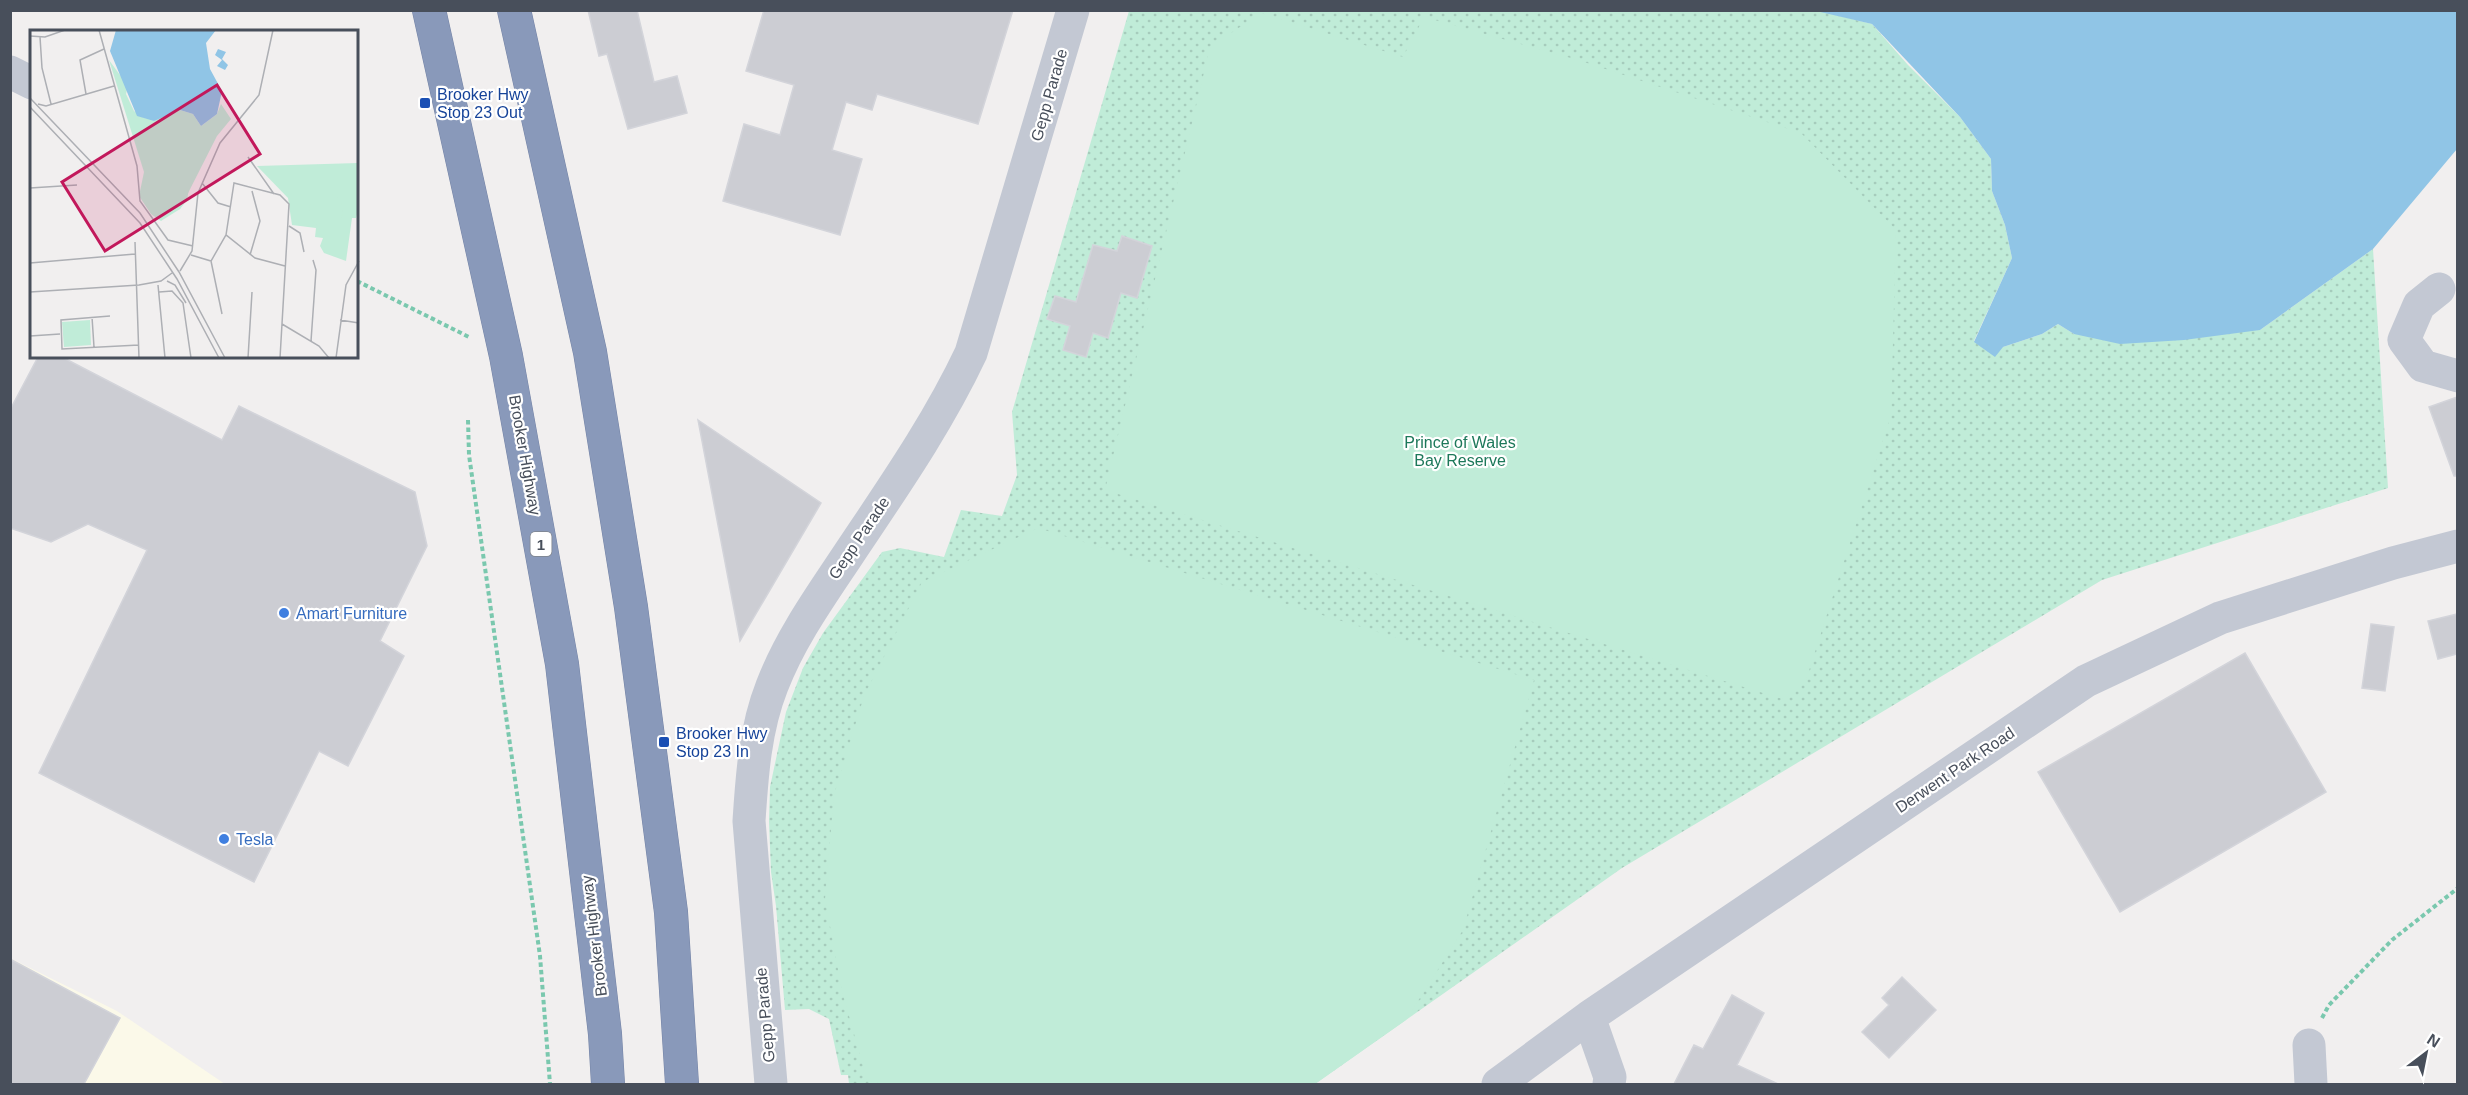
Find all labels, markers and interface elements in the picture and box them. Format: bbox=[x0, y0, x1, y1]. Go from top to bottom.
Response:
inset map bbox=[30, 30, 358, 358]
street label: Gepp Parade bbox=[1028, 47, 1070, 143]
place label: Brooker Hwy Stop 23 Out bbox=[437, 86, 529, 121]
marker: Brooker Hwy Stop 23 Out bbox=[418, 96, 432, 110]
street label: Brooker Highway bbox=[506, 394, 544, 516]
park label: Prince of Wales Bay Reserve bbox=[1404, 434, 1516, 469]
street label: Gepp Parade bbox=[825, 494, 893, 582]
road number: 1 bbox=[530, 532, 552, 556]
place label: Amart Furniture bbox=[296, 605, 407, 622]
marker: Amart Furniture bbox=[277, 606, 291, 620]
street label: Derwent Park Road bbox=[1892, 724, 2018, 816]
place label: Brooker Hwy Stop 23 In bbox=[676, 725, 768, 760]
marker: Brooker Hwy Stop 23 In bbox=[657, 735, 671, 749]
place label: Tesla bbox=[236, 831, 273, 848]
marker: Tesla bbox=[217, 832, 231, 846]
street label: Brooker Highway bbox=[578, 875, 610, 997]
street label: Gepp Parade bbox=[752, 967, 778, 1063]
north arrow bbox=[2396, 1023, 2456, 1083]
text: N bbox=[2424, 1030, 2443, 1051]

